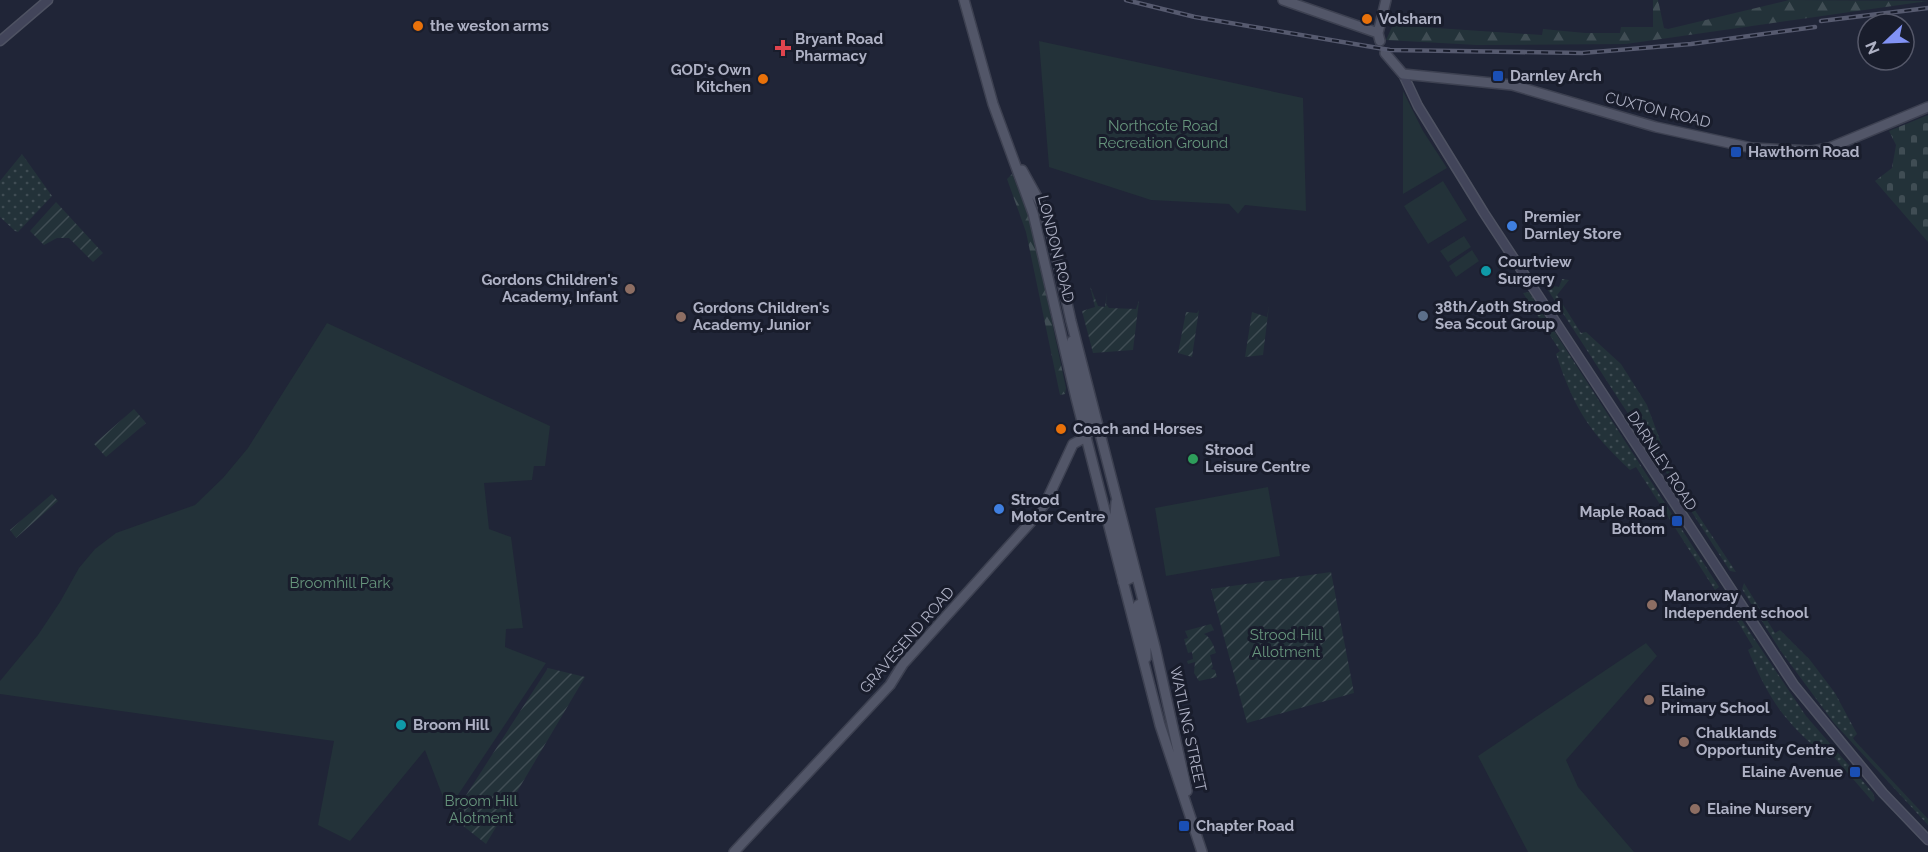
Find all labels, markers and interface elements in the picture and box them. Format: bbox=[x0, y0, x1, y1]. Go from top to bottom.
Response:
place label: Volsharn bbox=[1379, 10, 1442, 28]
marker: Volsharn bbox=[1360, 12, 1374, 26]
north arrow bbox=[1856, 12, 1916, 72]
place label: the weston arms bbox=[430, 17, 549, 35]
marker: the weston arms bbox=[411, 19, 425, 33]
place label: Bryant Road Pharmacy bbox=[795, 30, 883, 65]
text: N bbox=[1862, 38, 1884, 57]
marker: Bryant Road Pharmacy bbox=[776, 41, 790, 55]
place label: GOD's Own Kitchen bbox=[671, 61, 751, 96]
place label: Darnley Arch bbox=[1510, 67, 1602, 85]
marker: Darnley Arch bbox=[1491, 69, 1505, 83]
marker: GOD's Own Kitchen bbox=[756, 72, 770, 86]
street label: CUXTON ROAD bbox=[1603, 88, 1713, 132]
park label: Northcote Road Recreation Ground bbox=[1098, 117, 1228, 152]
place label: Hawthorn Road bbox=[1748, 143, 1860, 161]
marker: Hawthorn Road bbox=[1729, 145, 1743, 159]
street label: LONDON ROAD bbox=[1034, 193, 1078, 305]
place label: Premier Darnley Store bbox=[1524, 208, 1622, 243]
marker: Premier Darnley Store bbox=[1505, 219, 1519, 233]
place label: Courtview Surgery bbox=[1498, 253, 1572, 288]
marker: Courtview Surgery bbox=[1479, 264, 1493, 278]
place label: Gordons Children's Academy, Infant bbox=[481, 271, 618, 306]
marker: Gordons Children's Academy, Infant bbox=[623, 282, 637, 296]
place label: 38th/40th Strood Sea Scout Group bbox=[1435, 298, 1561, 333]
place label: Gordons Children's Academy, Junior bbox=[693, 299, 830, 334]
marker: 38th/40th Strood Sea Scout Group bbox=[1416, 309, 1430, 323]
marker: Gordons Children's Academy, Junior bbox=[674, 310, 688, 324]
street label: DARNLEY ROAD bbox=[1623, 408, 1701, 514]
place label: Coach and Horses bbox=[1073, 420, 1203, 438]
marker: Coach and Horses bbox=[1054, 422, 1068, 436]
place label: Strood Leisure Centre bbox=[1205, 441, 1310, 476]
marker: Strood Leisure Centre bbox=[1186, 452, 1200, 466]
place label: Strood Motor Centre bbox=[1011, 491, 1105, 526]
marker: Strood Motor Centre bbox=[992, 502, 1006, 516]
place label: Maple Road Bottom bbox=[1580, 503, 1665, 538]
marker: Maple Road Bottom bbox=[1670, 514, 1684, 528]
park label: Broomhill Park bbox=[290, 574, 390, 592]
street label: GRAVESEND ROAD bbox=[856, 583, 958, 697]
place label: Manorway Independent school bbox=[1664, 587, 1809, 622]
marker: Manorway Independent school bbox=[1645, 598, 1659, 612]
park label: Strood Hill Allotment bbox=[1250, 626, 1323, 661]
street label: WATLING STREET bbox=[1166, 665, 1210, 793]
place label: Elaine Primary School bbox=[1661, 682, 1770, 717]
marker: Elaine Primary School bbox=[1642, 693, 1656, 707]
place label: Broom Hill bbox=[413, 716, 489, 734]
marker: Broom Hill bbox=[394, 718, 408, 732]
place label: Chalklands Opportunity Centre bbox=[1696, 724, 1835, 759]
marker: Chalklands Opportunity Centre bbox=[1677, 735, 1691, 749]
place label: Elaine Avenue bbox=[1742, 763, 1843, 781]
marker: Elaine Avenue bbox=[1848, 765, 1862, 779]
park label: Broom Hill Alotment bbox=[445, 792, 518, 827]
place label: Elaine Nursery bbox=[1707, 800, 1813, 818]
marker: Elaine Nursery bbox=[1688, 802, 1702, 816]
place label: Chapter Road bbox=[1196, 817, 1294, 835]
marker: Chapter Road bbox=[1177, 819, 1191, 833]

